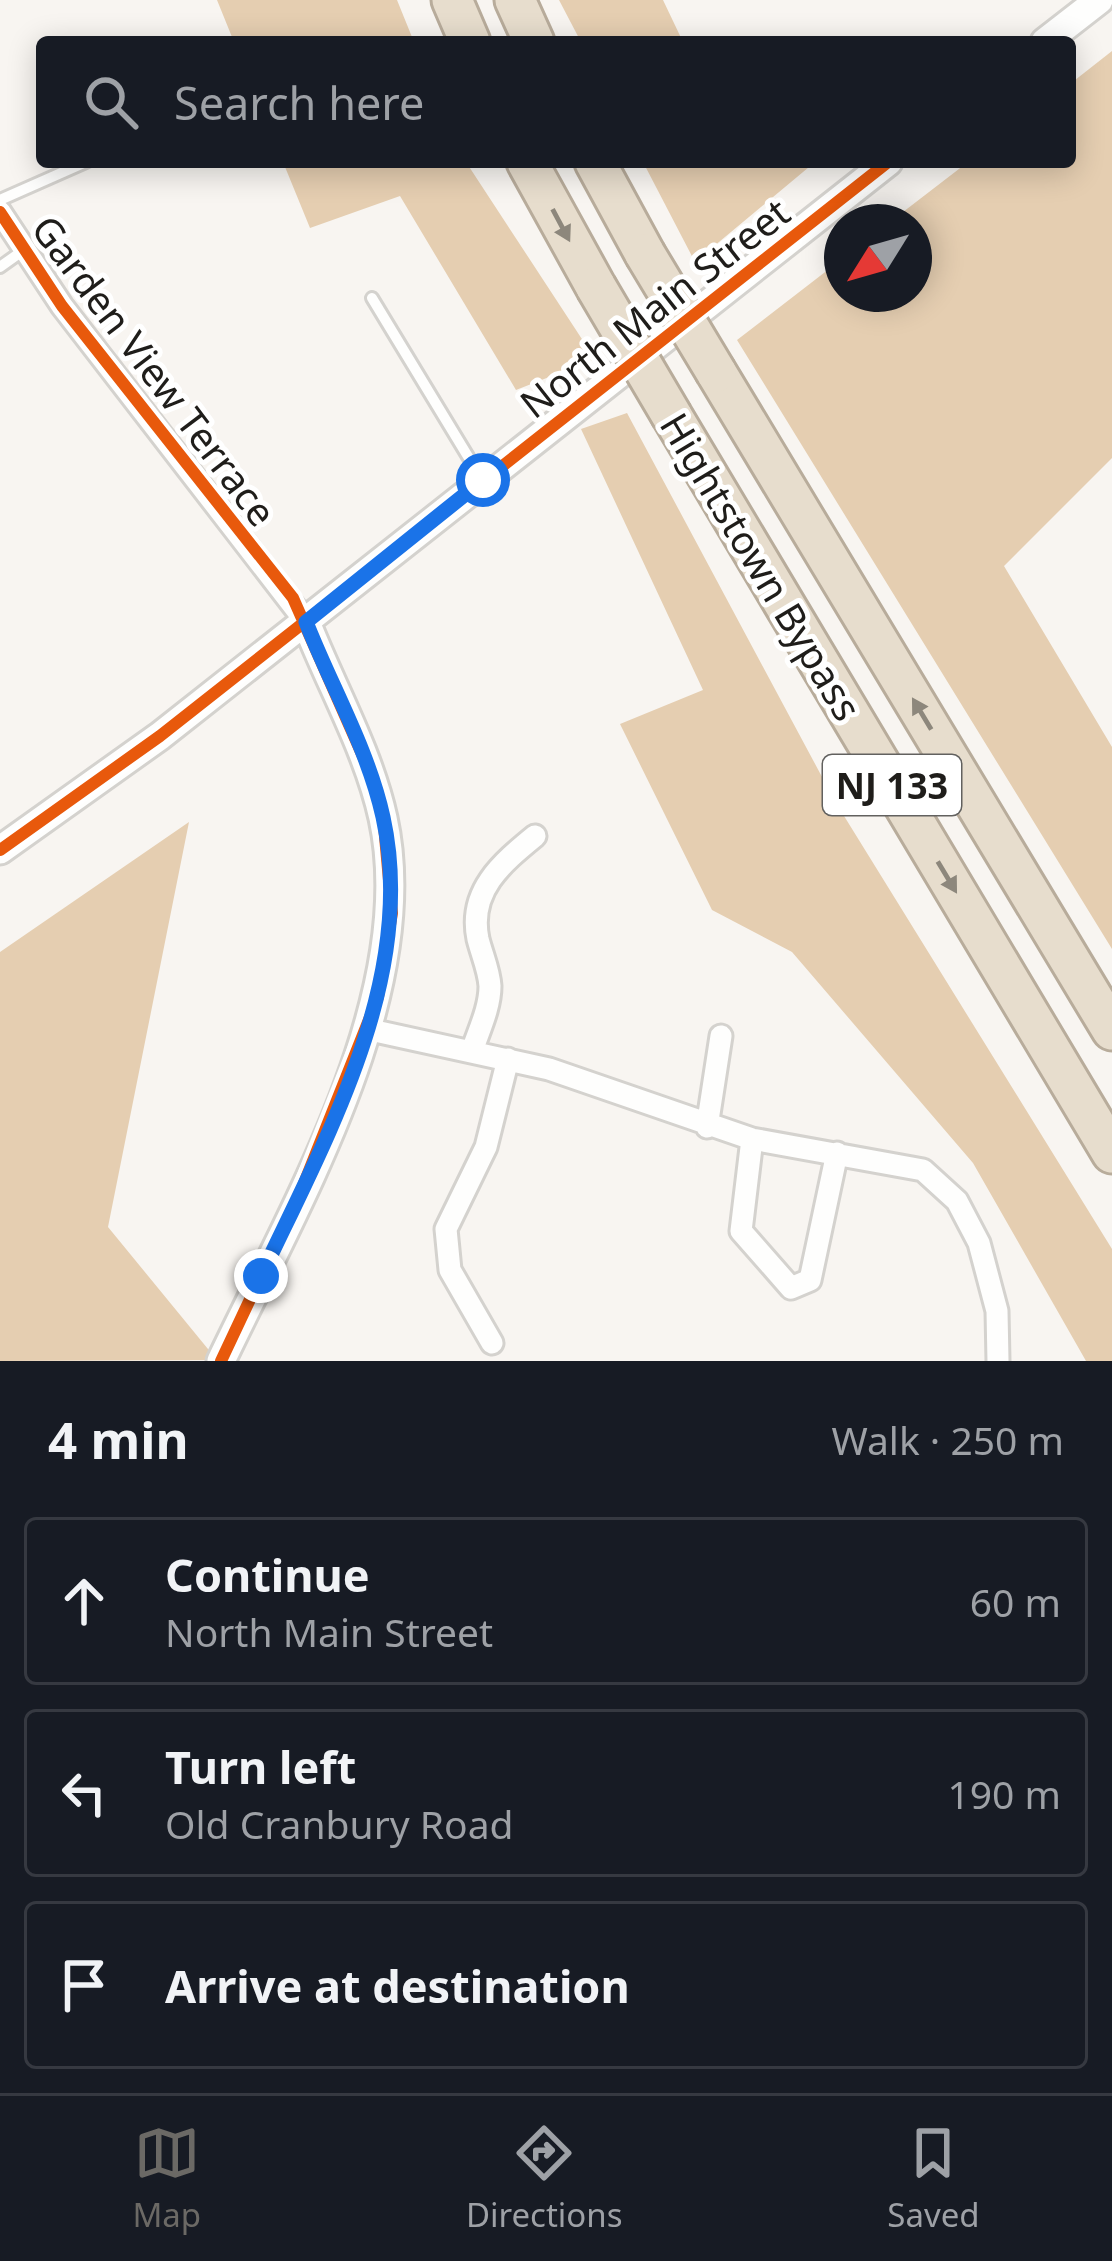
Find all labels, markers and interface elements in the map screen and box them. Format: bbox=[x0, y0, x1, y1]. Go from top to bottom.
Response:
search box bbox=[36, 36, 1076, 168]
icon: search bbox=[78, 69, 144, 135]
text: Search here bbox=[174, 72, 424, 133]
street label: North Main Street bbox=[508, 185, 800, 429]
street label: Garden View Terrace bbox=[21, 204, 289, 536]
north arrow bbox=[824, 204, 932, 312]
one-way arrow bbox=[550, 208, 570, 243]
street label: Hightstown Bypass bbox=[649, 402, 875, 730]
route start bbox=[456, 453, 510, 507]
one-way arrow bbox=[912, 697, 933, 731]
road number: NJ 133 bbox=[823, 755, 961, 815]
one-way arrow bbox=[936, 860, 957, 894]
route end bbox=[234, 1249, 288, 1303]
text: 4 min bbox=[48, 1404, 189, 1474]
text: Walk · 250 m bbox=[831, 1413, 1064, 1466]
text: Continue bbox=[165, 1544, 370, 1605]
icon: ahead bbox=[51, 1568, 117, 1634]
text: 60 m bbox=[970, 1575, 1061, 1628]
text: North Main Street bbox=[165, 1605, 493, 1658]
text: Turn left bbox=[165, 1736, 356, 1797]
icon: left bbox=[51, 1760, 117, 1826]
text: 190 m bbox=[947, 1767, 1061, 1820]
text: Old Cranbury Road bbox=[165, 1797, 514, 1850]
icon: arrive bbox=[51, 1952, 117, 2018]
text: Arrive at destination bbox=[165, 1955, 630, 2016]
tab: Map bbox=[132, 2120, 201, 2237]
tab: Directions bbox=[466, 2120, 623, 2237]
tab: Saved bbox=[887, 2120, 980, 2237]

